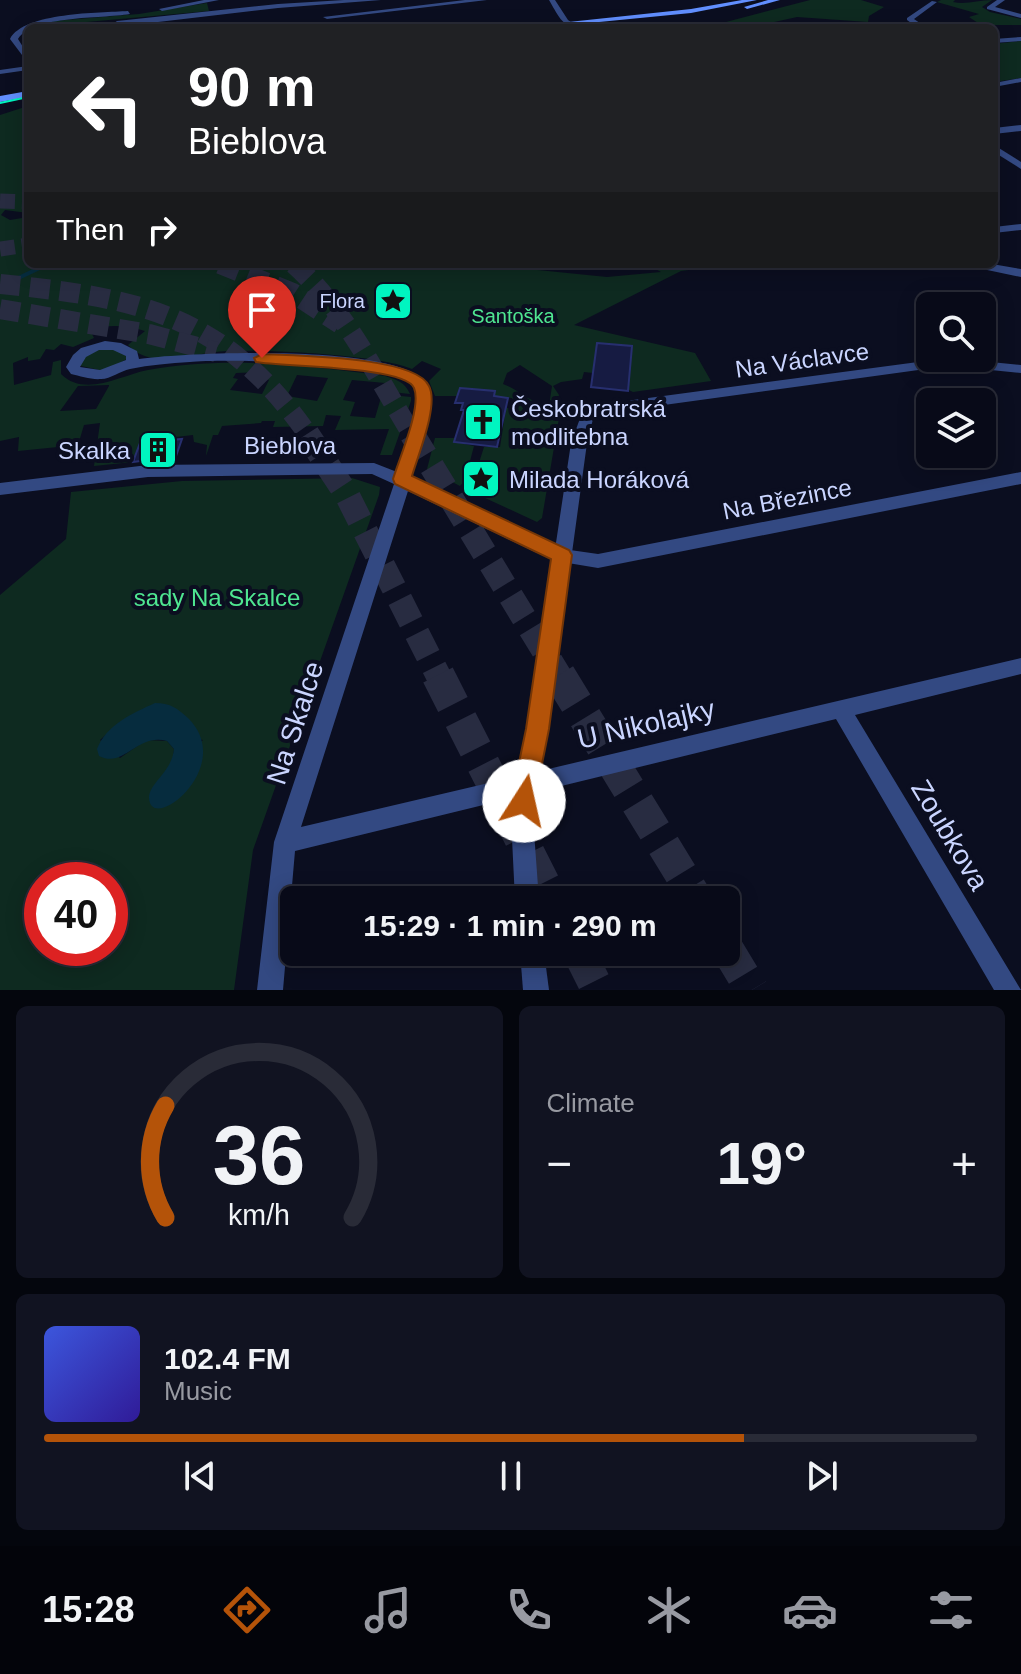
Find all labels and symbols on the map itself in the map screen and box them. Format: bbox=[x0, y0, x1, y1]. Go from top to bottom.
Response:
pin bbox=[228, 276, 296, 358]
place icon: Flora bbox=[372, 280, 414, 322]
place label: Flora bbox=[319, 290, 366, 312]
park label: Santoška bbox=[471, 305, 556, 327]
street label: Na Václavce bbox=[733, 337, 871, 383]
place label: Českobratrská modlitebna bbox=[511, 395, 666, 450]
church icon: Českobratrská modlitebna bbox=[462, 401, 504, 443]
building icon: Skalka bbox=[137, 429, 179, 471]
street label: Bieblova bbox=[244, 432, 337, 459]
place label: Skalka bbox=[58, 437, 131, 464]
place icon: Milada Horáková bbox=[460, 458, 502, 500]
place label: Milada Horáková bbox=[509, 466, 690, 493]
street label: Na Březince bbox=[720, 473, 854, 525]
park label: sady Na Skalce bbox=[134, 584, 300, 611]
street label: Na Skalce bbox=[261, 658, 329, 788]
street label: U Nikolajky bbox=[574, 693, 718, 755]
position arrow bbox=[482, 759, 566, 843]
street label: Zoubkova bbox=[905, 774, 995, 896]
speed limit sign: 40 bbox=[24, 862, 128, 966]

